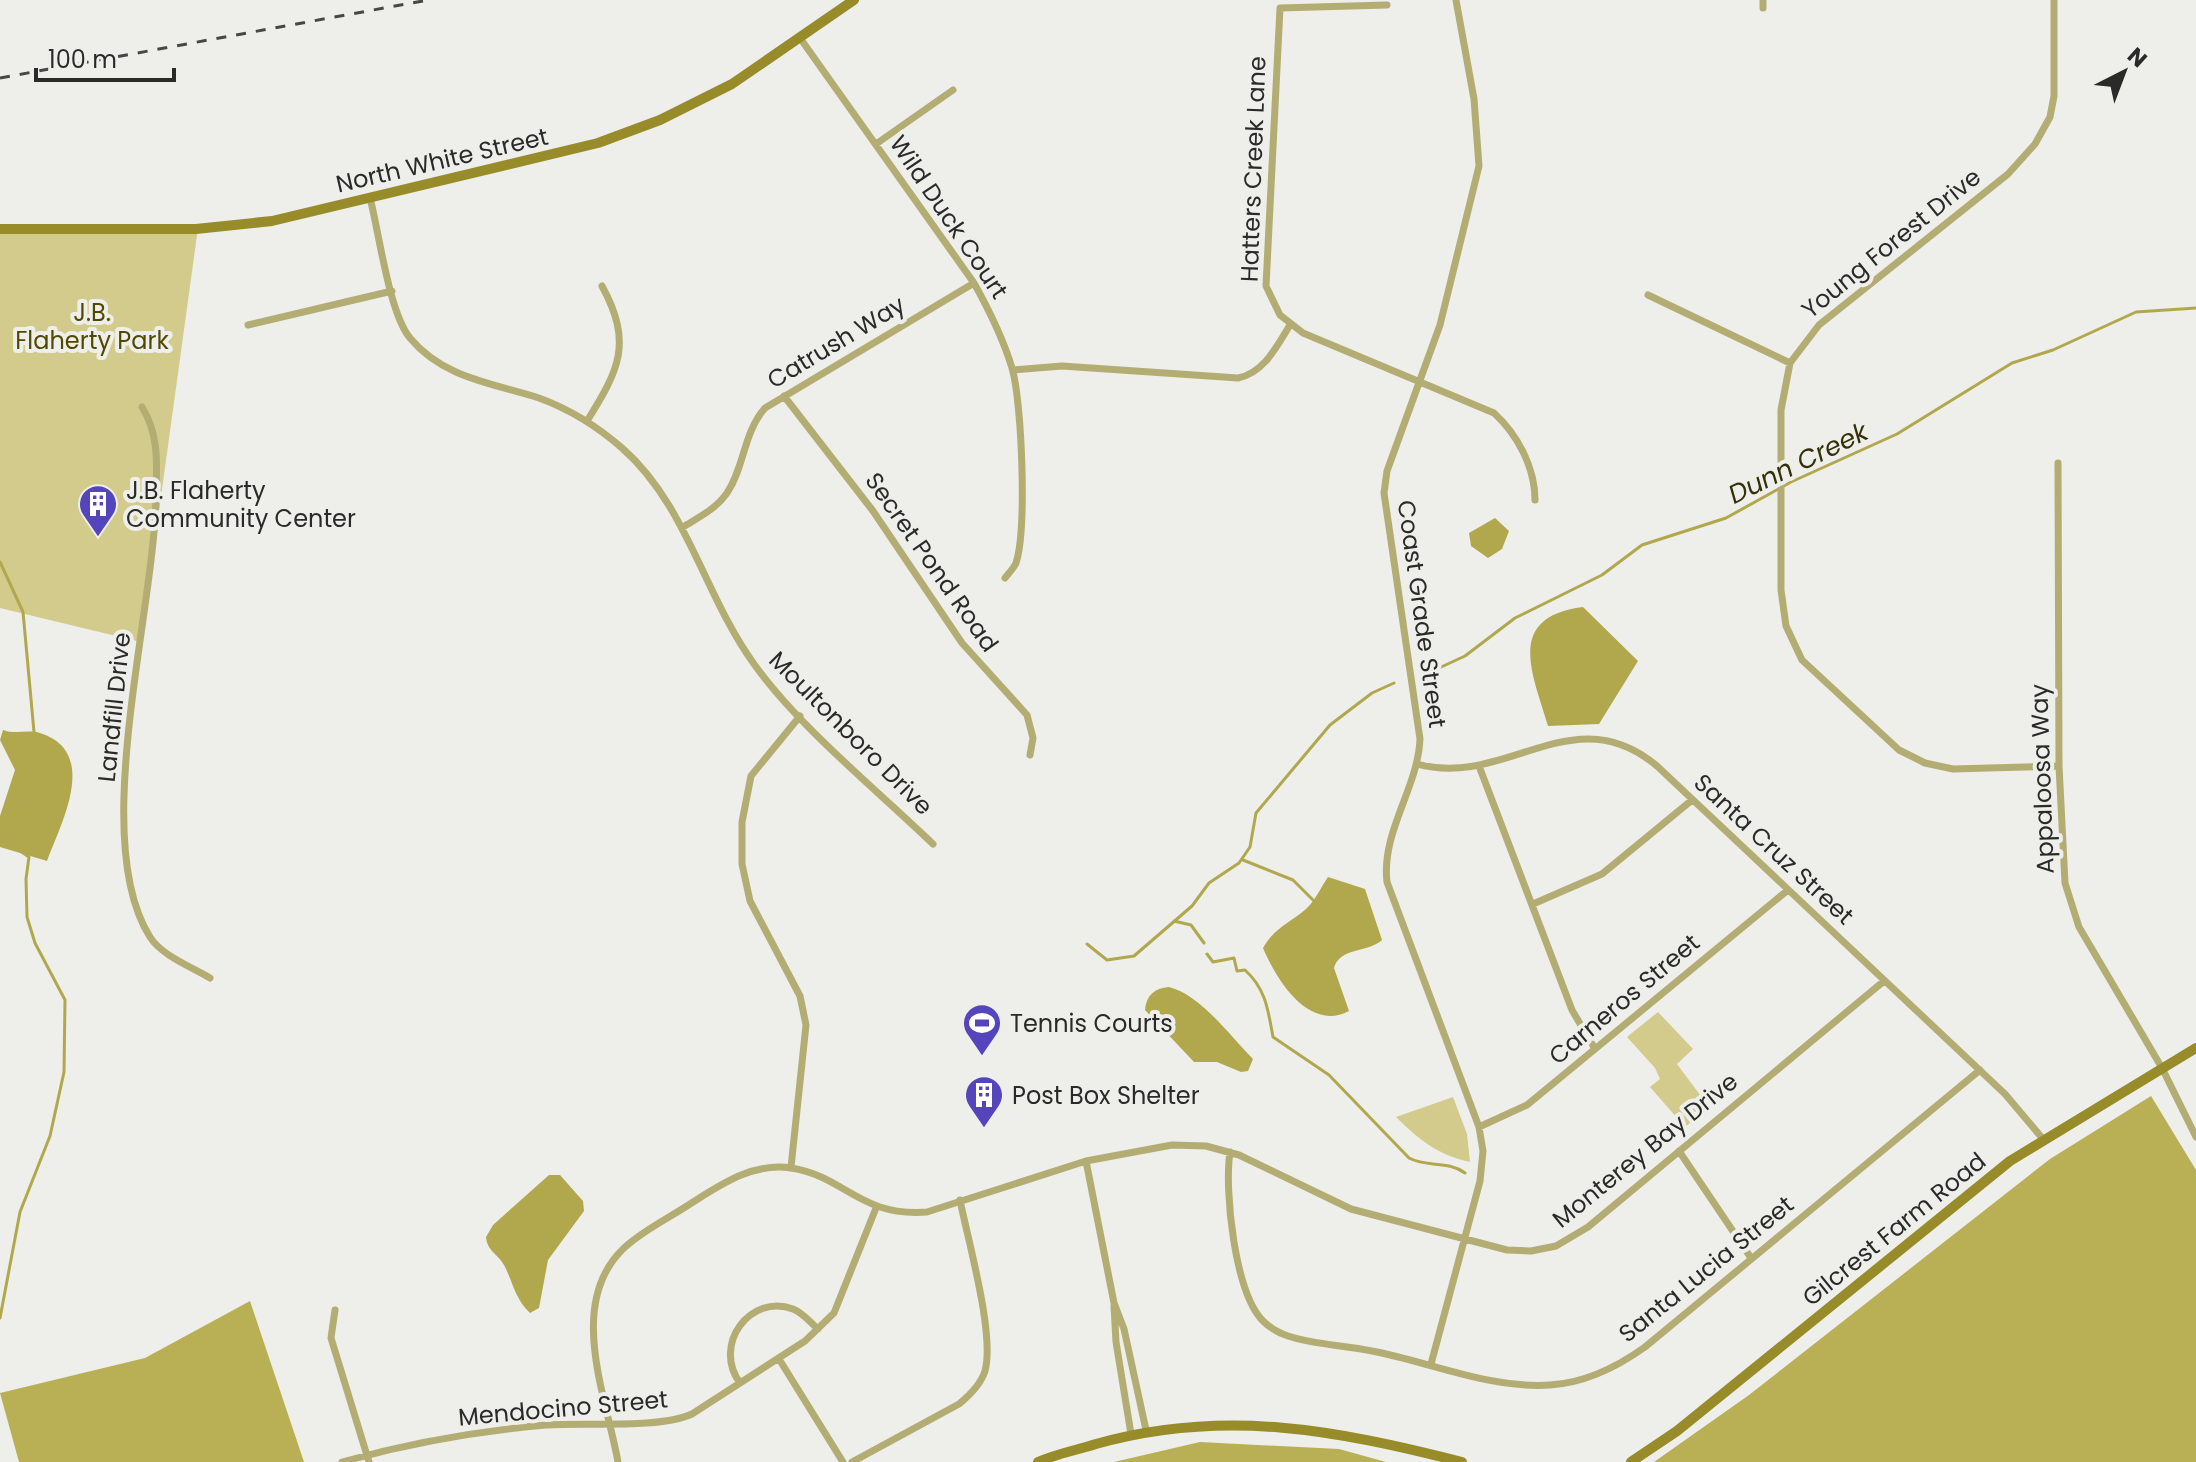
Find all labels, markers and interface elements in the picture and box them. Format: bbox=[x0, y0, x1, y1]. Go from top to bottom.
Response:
scale bar bbox=[36, 32, 174, 82]
north arrow bbox=[2084, 32, 2164, 112]
text: N bbox=[2121, 40, 2154, 75]
text: 100 m bbox=[48, 43, 117, 76]
street label: Hatters Creek Lane bbox=[1233, 56, 1273, 282]
street label: North White Street bbox=[333, 120, 551, 200]
street label: Wild Duck Court bbox=[882, 129, 1016, 305]
street label: Young Forest Drive bbox=[1794, 160, 1988, 326]
street label: Catrush Way bbox=[761, 288, 911, 396]
park label: J.B. Flaherty Park bbox=[15, 296, 169, 357]
water label: Dunn Creek bbox=[1722, 413, 1875, 512]
street label: Secret Pond Road bbox=[858, 466, 1006, 658]
place label: J.B. Flaherty Community Center bbox=[126, 474, 356, 535]
building icon: J.B. Flaherty Community Center bbox=[77, 483, 119, 538]
street label: Coast Grade Street bbox=[1390, 498, 1454, 730]
street label: Landfill Drive bbox=[90, 630, 138, 784]
street label: Moultonboro Drive bbox=[762, 644, 940, 822]
street label: Appaloosa Way bbox=[2022, 683, 2062, 874]
street label: Santa Cruz Street bbox=[1687, 766, 1861, 932]
street label: Carneros Street bbox=[1542, 926, 1706, 1072]
sports icon: Tennis Courts bbox=[961, 1002, 1003, 1057]
place label: Tennis Courts bbox=[1010, 1007, 1173, 1040]
street label: Monterey Bay Drive bbox=[1545, 1065, 1745, 1235]
building icon: Post Box Shelter bbox=[963, 1074, 1005, 1129]
place label: Post Box Shelter bbox=[1012, 1079, 1200, 1112]
street label: Gilcrest Farm Road bbox=[1795, 1145, 1993, 1313]
street label: Santa Lucia Street bbox=[1612, 1188, 1800, 1350]
street label: Mendocino Street bbox=[457, 1382, 669, 1434]

